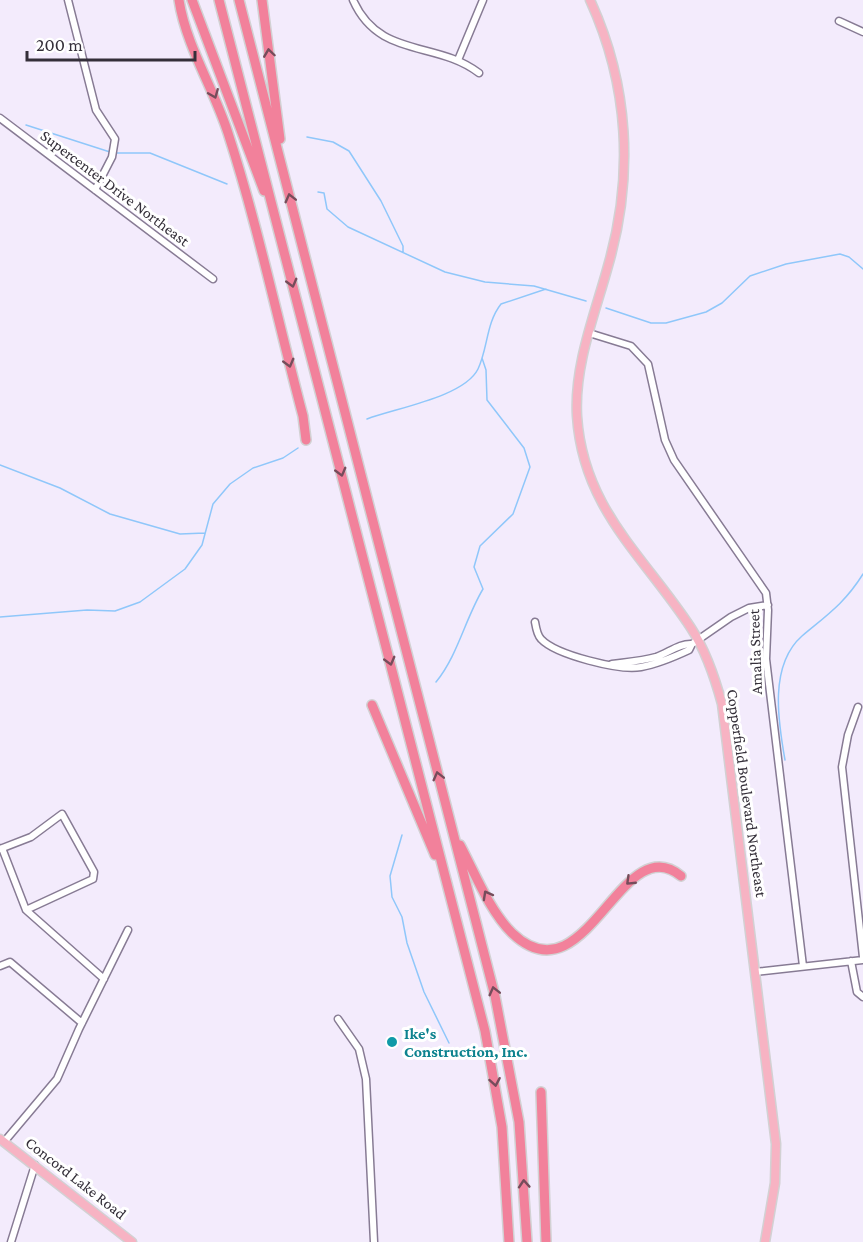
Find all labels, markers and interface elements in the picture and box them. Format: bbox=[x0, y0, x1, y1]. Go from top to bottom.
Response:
scale bar bbox=[27, 24, 195, 62]
text: 200 m bbox=[36, 35, 83, 55]
one-way arrow bbox=[263, 49, 275, 58]
one-way arrow bbox=[207, 88, 219, 99]
street label: Supercenter Drive Northeast bbox=[37, 127, 193, 251]
one-way arrow bbox=[285, 193, 297, 204]
one-way arrow bbox=[285, 278, 297, 288]
one-way arrow bbox=[281, 357, 294, 367]
one-way arrow bbox=[334, 466, 346, 477]
street label: Amalia Street bbox=[745, 608, 765, 695]
one-way arrow bbox=[383, 655, 395, 666]
street label: Copperfield Boulevard Northeast bbox=[723, 688, 770, 899]
one-way arrow bbox=[432, 771, 445, 781]
one-way arrow bbox=[627, 874, 638, 885]
one-way arrow bbox=[483, 890, 494, 901]
one-way arrow bbox=[488, 986, 501, 996]
place label: Ike's Construction, Inc. bbox=[404, 1025, 528, 1060]
marker: Ike's Construction, Inc. bbox=[385, 1035, 399, 1049]
one-way arrow bbox=[488, 1076, 501, 1086]
street label: Concord Lake Road bbox=[22, 1134, 130, 1223]
one-way arrow bbox=[518, 1179, 531, 1188]

